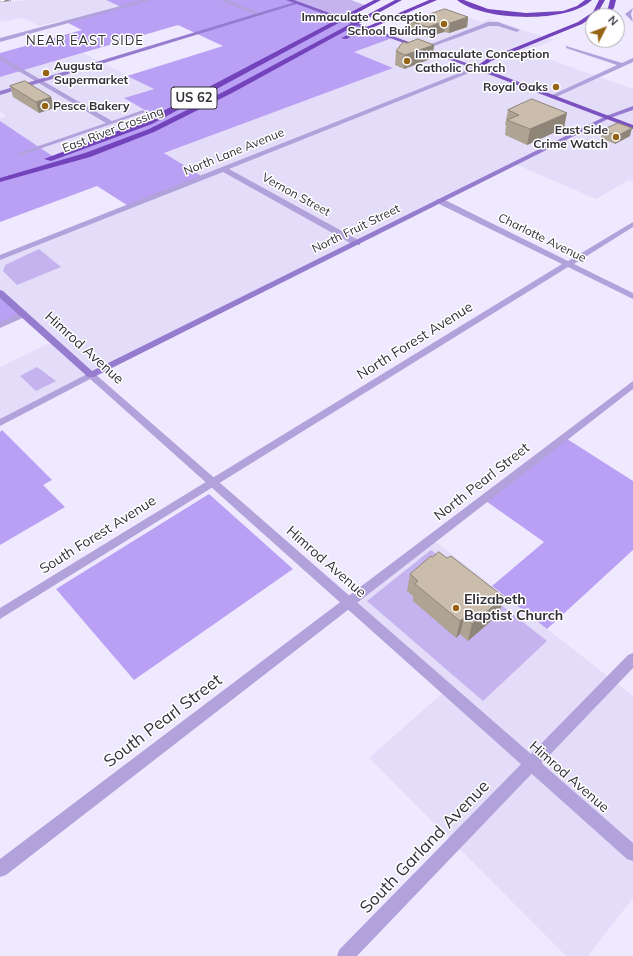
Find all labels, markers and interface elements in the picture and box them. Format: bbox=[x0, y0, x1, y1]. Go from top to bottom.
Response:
north arrow bbox=[585, 8, 625, 48]
place label: Immaculate Conception School Building bbox=[301, 10, 436, 38]
text: N bbox=[605, 13, 621, 28]
marker: Immaculate Conception School Building bbox=[439, 19, 449, 29]
district label: NEAR EAST SIDE bbox=[26, 33, 144, 49]
place label: Immaculate Conception Catholic Church bbox=[415, 47, 550, 75]
marker: Immaculate Conception Catholic Church bbox=[402, 56, 412, 66]
place label: Augusta Supermarket bbox=[54, 59, 128, 87]
marker: Augusta Supermarket bbox=[41, 68, 51, 78]
place label: Royal Oaks bbox=[483, 80, 548, 94]
marker: Royal Oaks bbox=[551, 82, 561, 92]
road number: US 62 bbox=[171, 87, 217, 109]
place label: Pesce Bakery bbox=[53, 99, 129, 113]
marker: Pesce Bakery bbox=[40, 101, 50, 111]
street label: East River Crossing bbox=[60, 104, 166, 156]
place label: East Side Crime Watch bbox=[533, 123, 608, 151]
street label: North Lane Avenue bbox=[182, 125, 286, 179]
marker: East Side Crime Watch bbox=[611, 132, 621, 142]
street label: Vernon Street bbox=[259, 170, 333, 220]
street label: North Fruit Street bbox=[310, 201, 402, 257]
street label: Charlotte Avenue bbox=[496, 210, 588, 266]
street label: North Forest Avenue bbox=[354, 299, 476, 383]
street label: Himrod Avenue bbox=[41, 308, 127, 388]
street label: North Pearl Street bbox=[431, 440, 533, 524]
street label: South Forest Avenue bbox=[37, 492, 159, 578]
street label: Himrod Avenue bbox=[283, 523, 369, 601]
place label: Elizabeth Baptist Church bbox=[464, 592, 563, 624]
marker: Elizabeth Baptist Church bbox=[451, 603, 461, 613]
street label: South Pearl Street bbox=[100, 670, 226, 772]
street label: Himrod Avenue bbox=[526, 738, 612, 816]
street label: South Garland Avenue bbox=[356, 776, 494, 918]

